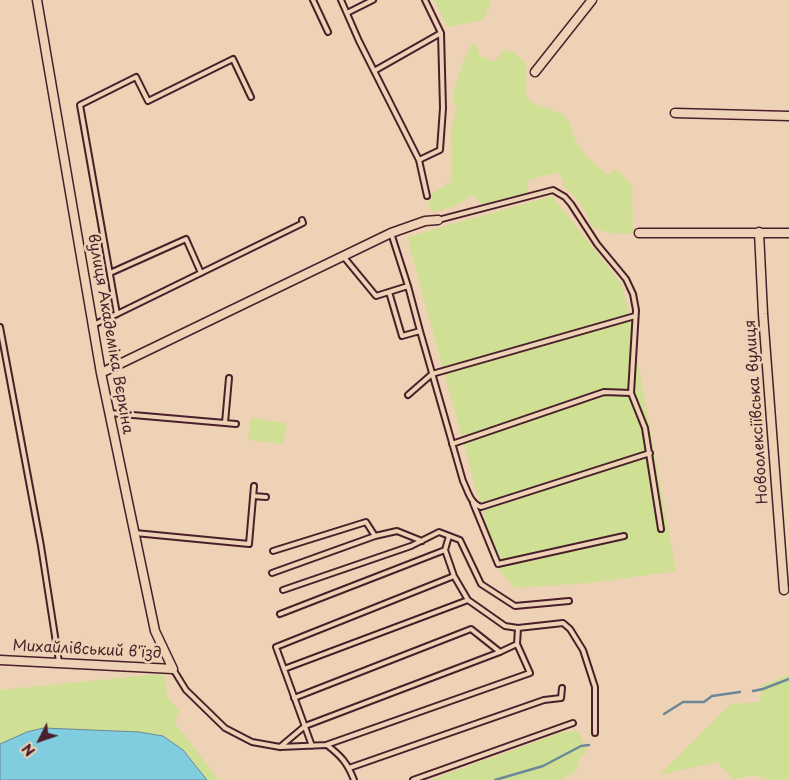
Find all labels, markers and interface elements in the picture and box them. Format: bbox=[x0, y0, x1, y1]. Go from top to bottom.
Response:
street label: вулиця Академіка Вєркіна bbox=[84, 232, 136, 436]
street label: Новоолексіївська вулиця bbox=[742, 319, 772, 505]
street label: Михайлівський в'їзд bbox=[12, 637, 162, 663]
north arrow bbox=[15, 715, 65, 765]
text: N bbox=[17, 739, 40, 761]

